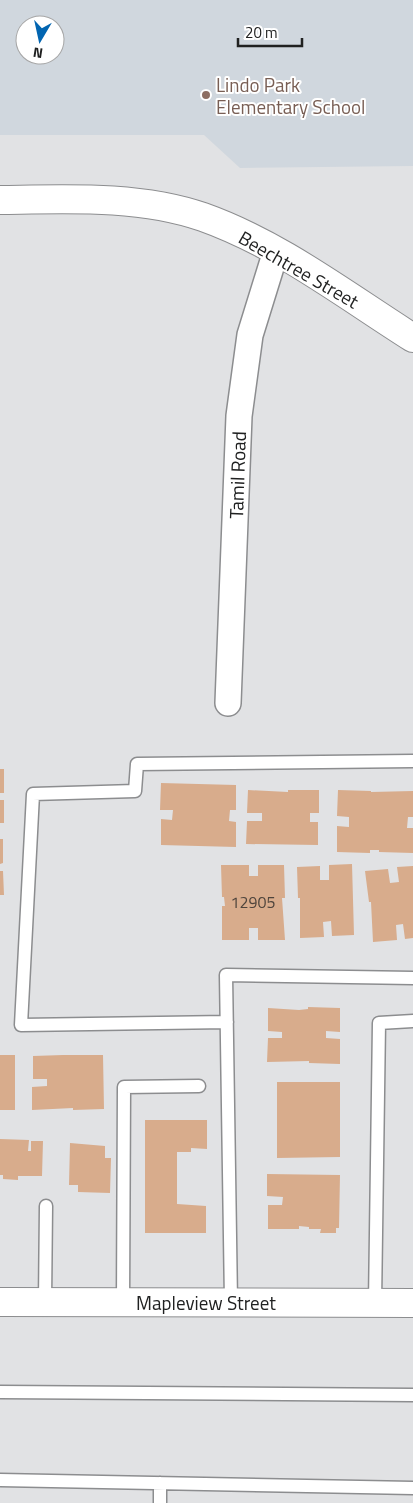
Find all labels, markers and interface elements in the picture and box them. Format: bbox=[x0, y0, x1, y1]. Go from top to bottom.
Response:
north arrow bbox=[15, 15, 65, 65]
scale bar bbox=[238, 15, 302, 47]
text: 20 m bbox=[245, 21, 278, 44]
text: N bbox=[31, 42, 44, 64]
place label: Lindo Park Elementary School bbox=[216, 70, 365, 121]
marker: Lindo Park Elementary School bbox=[200, 89, 212, 101]
street label: Beechtree Street bbox=[233, 223, 365, 315]
street label: Tamil Road bbox=[221, 431, 253, 519]
house number: 12905 bbox=[231, 890, 275, 914]
street label: Mapleview Street bbox=[136, 1288, 276, 1317]

